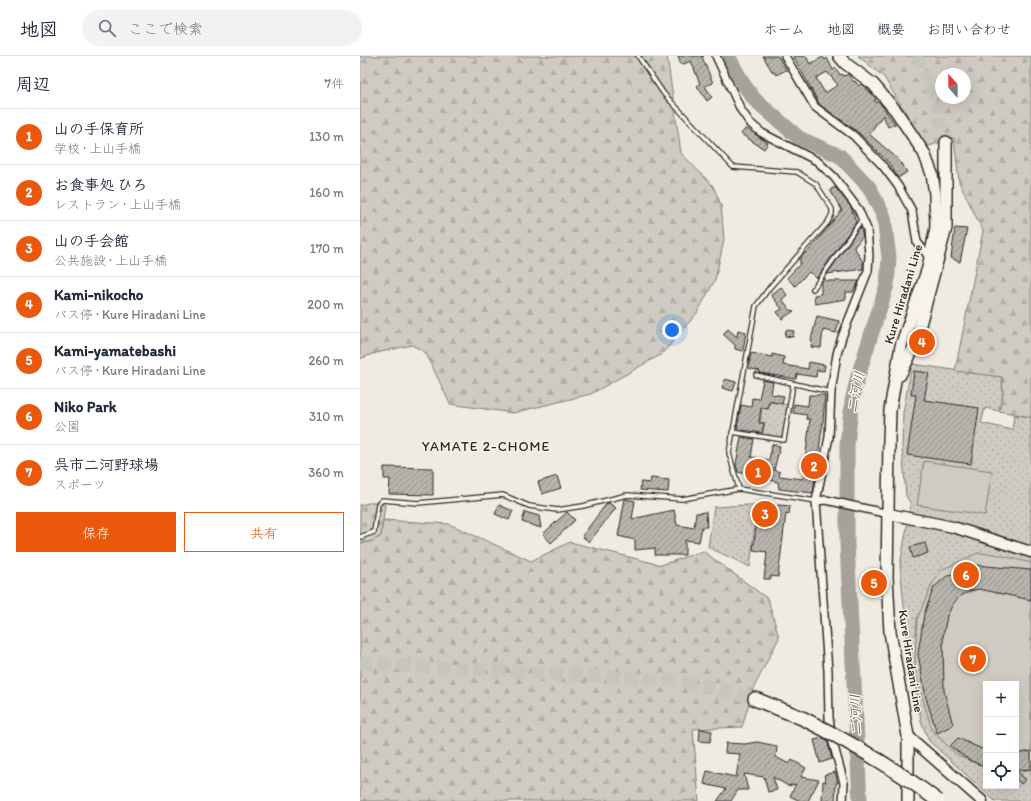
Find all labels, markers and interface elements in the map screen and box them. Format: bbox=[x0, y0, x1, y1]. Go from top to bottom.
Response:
search box bbox=[82, 10, 362, 46]
icon: search bbox=[96, 17, 118, 39]
text: 地図 bbox=[20, 18, 58, 41]
text: ここで検索 bbox=[128, 20, 203, 38]
text: ホーム bbox=[764, 21, 805, 38]
text: 地図 bbox=[827, 21, 855, 38]
text: 概要 bbox=[877, 21, 905, 38]
text: お問い合わせ bbox=[927, 21, 1011, 38]
north arrow bbox=[935, 68, 971, 104]
text: 周辺 bbox=[16, 74, 50, 94]
text: 7件 bbox=[325, 76, 344, 91]
text: 山の手保育所 bbox=[54, 120, 144, 138]
text: 1 bbox=[26, 129, 32, 144]
text: 130 m bbox=[309, 129, 344, 144]
text: 学校 · 上山手橋 bbox=[54, 141, 141, 156]
text: お食事処 ひろ bbox=[54, 176, 147, 194]
text: 2 bbox=[26, 185, 32, 200]
text: 160 m bbox=[309, 185, 344, 200]
text: レストラン · 上山手橋 bbox=[54, 197, 181, 212]
text: 山の手会館 bbox=[54, 232, 129, 250]
text: 3 bbox=[25, 241, 33, 256]
text: 170 m bbox=[310, 241, 344, 256]
street label: Kure Hiradani Line bbox=[881, 242, 925, 346]
text: 公共施設 · 上山手橋 bbox=[54, 253, 167, 268]
text: Kami-nikocho bbox=[54, 286, 143, 304]
text: 4 bbox=[25, 297, 33, 312]
text: 200 m bbox=[307, 297, 344, 312]
text: バス停 · Kure Hiradani Line bbox=[54, 307, 206, 322]
your location bbox=[662, 320, 682, 340]
pin: 4 bbox=[909, 327, 935, 357]
text: Kami-yamatebashi bbox=[54, 342, 176, 360]
text: 5 bbox=[26, 353, 32, 368]
text: 260 m bbox=[308, 353, 344, 368]
text: バス停 · Kure Hiradani Line bbox=[54, 363, 206, 378]
water label: 二河川 bbox=[844, 370, 868, 414]
text: Niko Park bbox=[54, 398, 116, 416]
text: 6 bbox=[26, 409, 32, 424]
text: 310 m bbox=[309, 409, 344, 424]
text: 公園 bbox=[54, 419, 80, 434]
district label: YAMATE 2-CHOME bbox=[422, 438, 550, 455]
pin: 2 bbox=[801, 451, 827, 481]
text: 呉市二河野球場 bbox=[54, 456, 159, 474]
pin: 1 bbox=[745, 457, 771, 487]
text: 7 bbox=[26, 465, 32, 480]
text: 360 m bbox=[308, 465, 344, 480]
text: スポーツ bbox=[54, 477, 106, 492]
pin: 3 bbox=[752, 499, 778, 529]
button: 保存 bbox=[16, 512, 176, 552]
button: 共有 bbox=[184, 512, 344, 552]
pin: 6 bbox=[953, 560, 979, 590]
pin: 5 bbox=[861, 568, 887, 598]
street label: Kure Hiradani Line bbox=[895, 609, 927, 713]
pin: 7 bbox=[960, 644, 986, 674]
map controls bbox=[983, 681, 1019, 789]
button: + bbox=[983, 681, 1019, 717]
water label: 二河川 bbox=[846, 694, 866, 736]
button: − bbox=[983, 717, 1019, 753]
button: locate bbox=[983, 753, 1019, 789]

